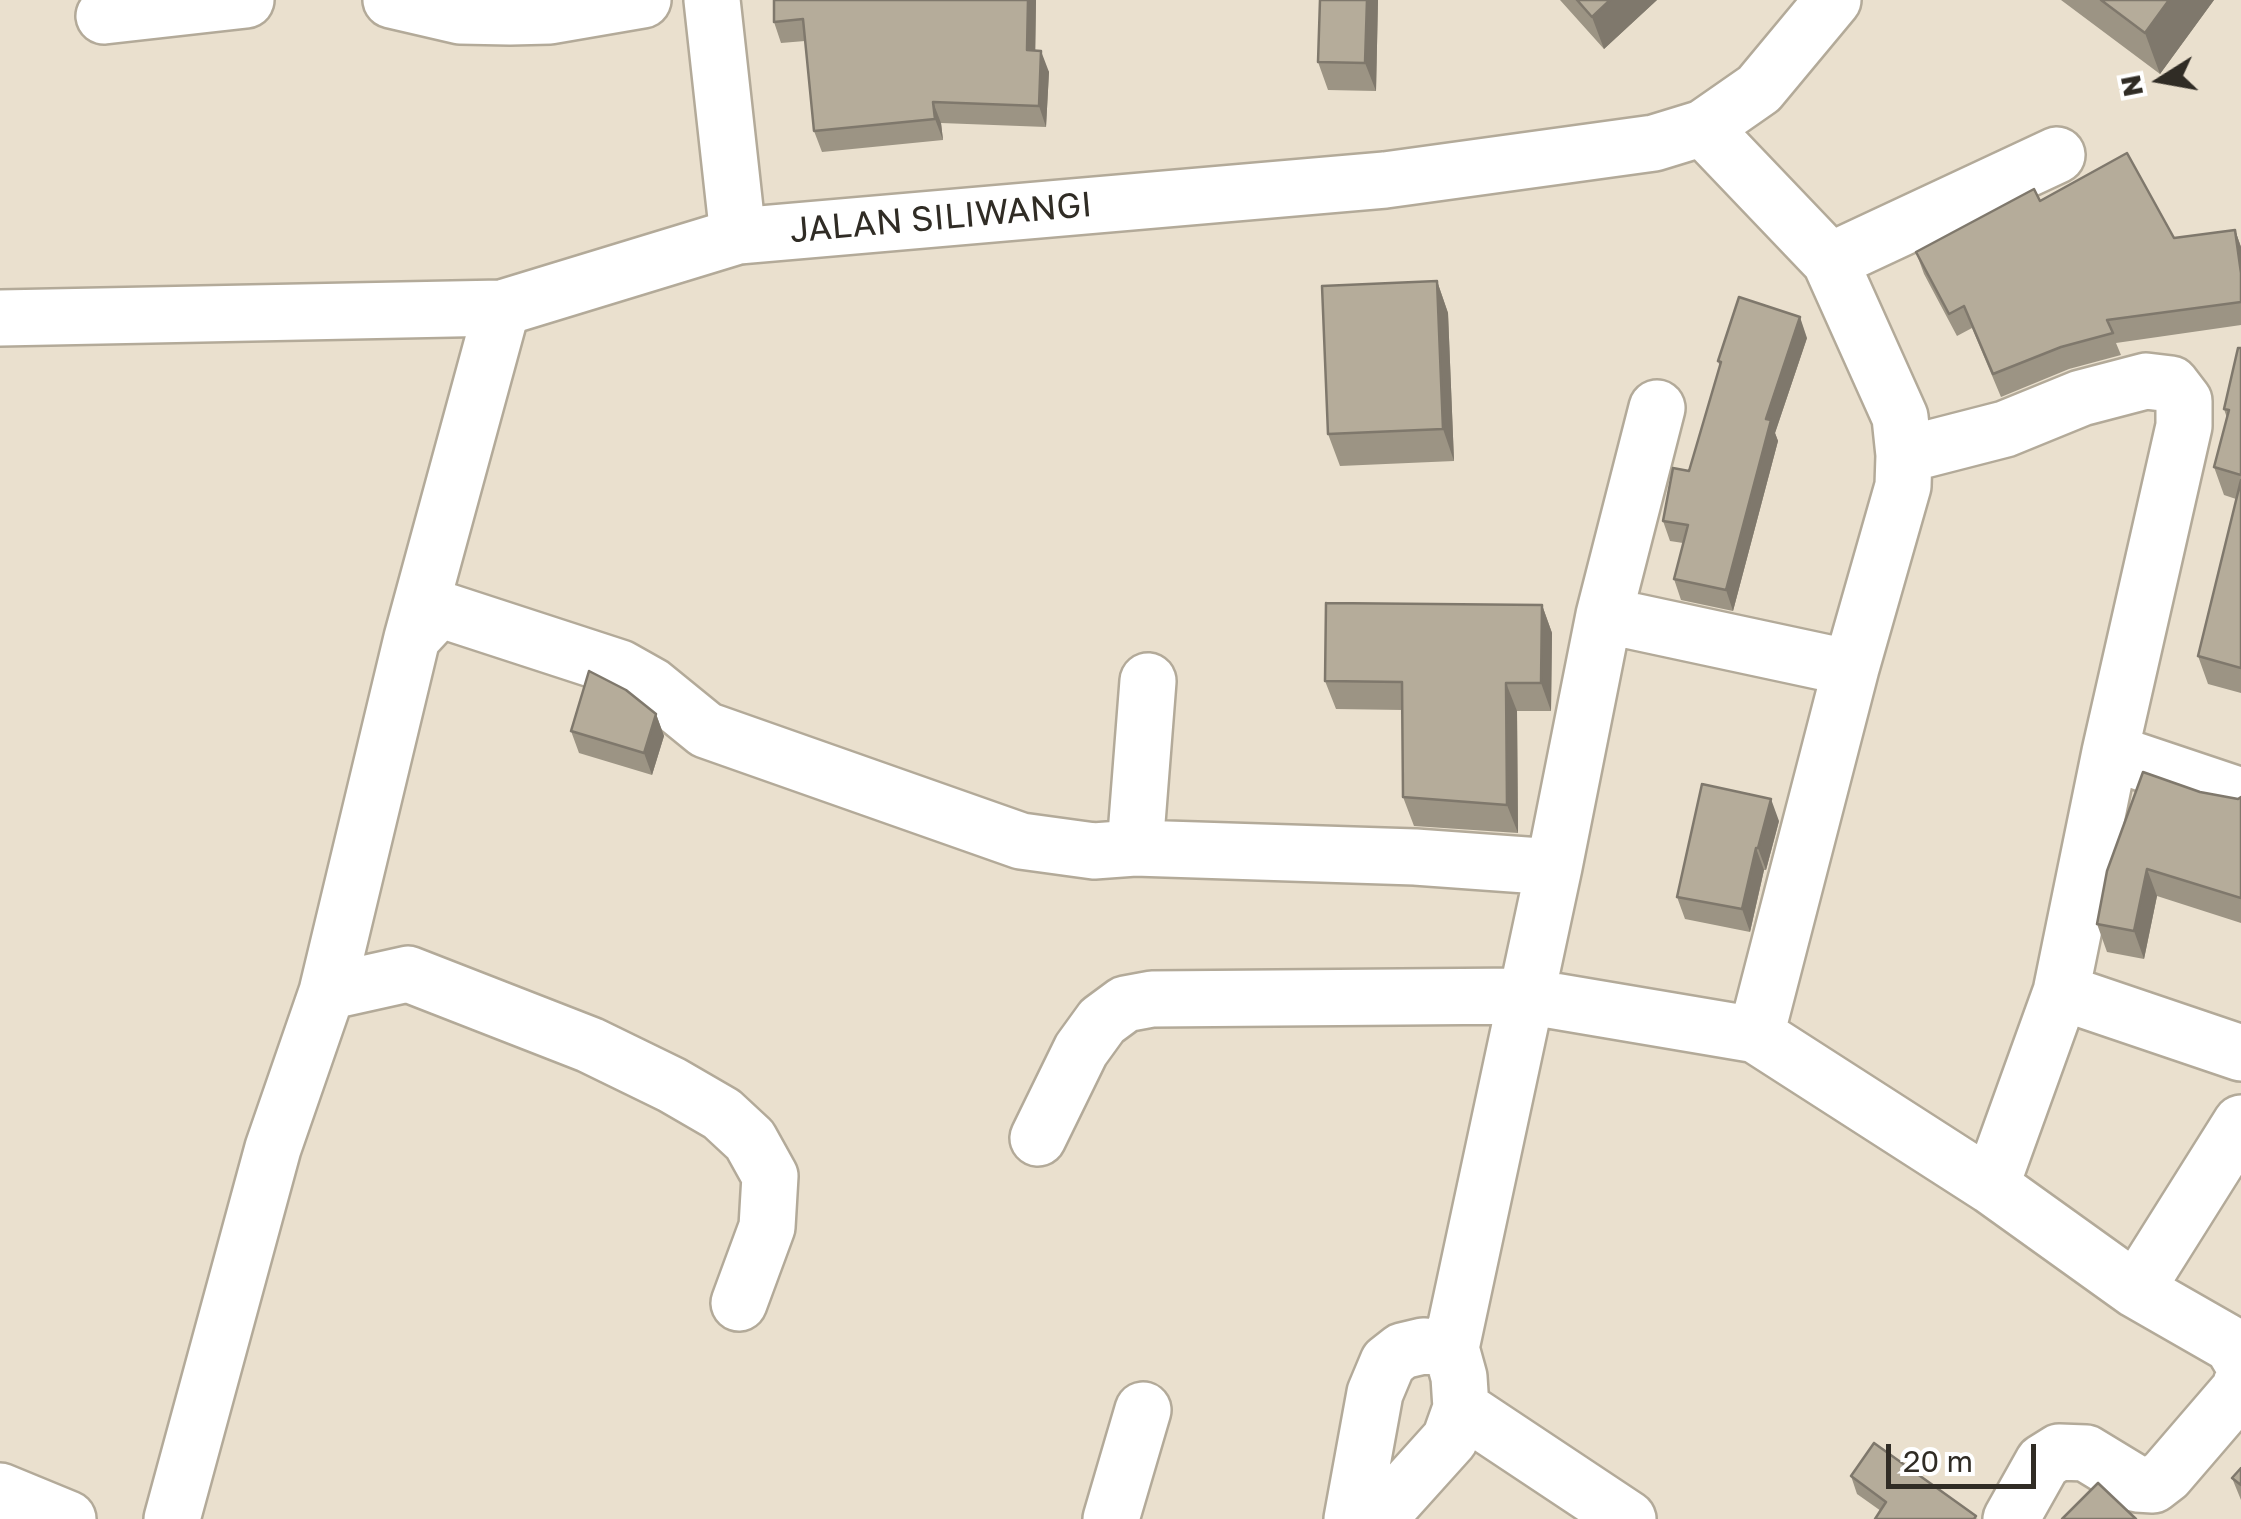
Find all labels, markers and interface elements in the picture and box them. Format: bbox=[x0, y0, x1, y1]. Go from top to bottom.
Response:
north arrow bbox=[2111, 30, 2211, 130]
text: N bbox=[2113, 72, 2149, 99]
street label: JALAN SILIWANGI bbox=[788, 184, 1094, 252]
scale bar bbox=[1891, 1424, 2041, 1486]
text: 20 m bbox=[1903, 1443, 1973, 1479]

